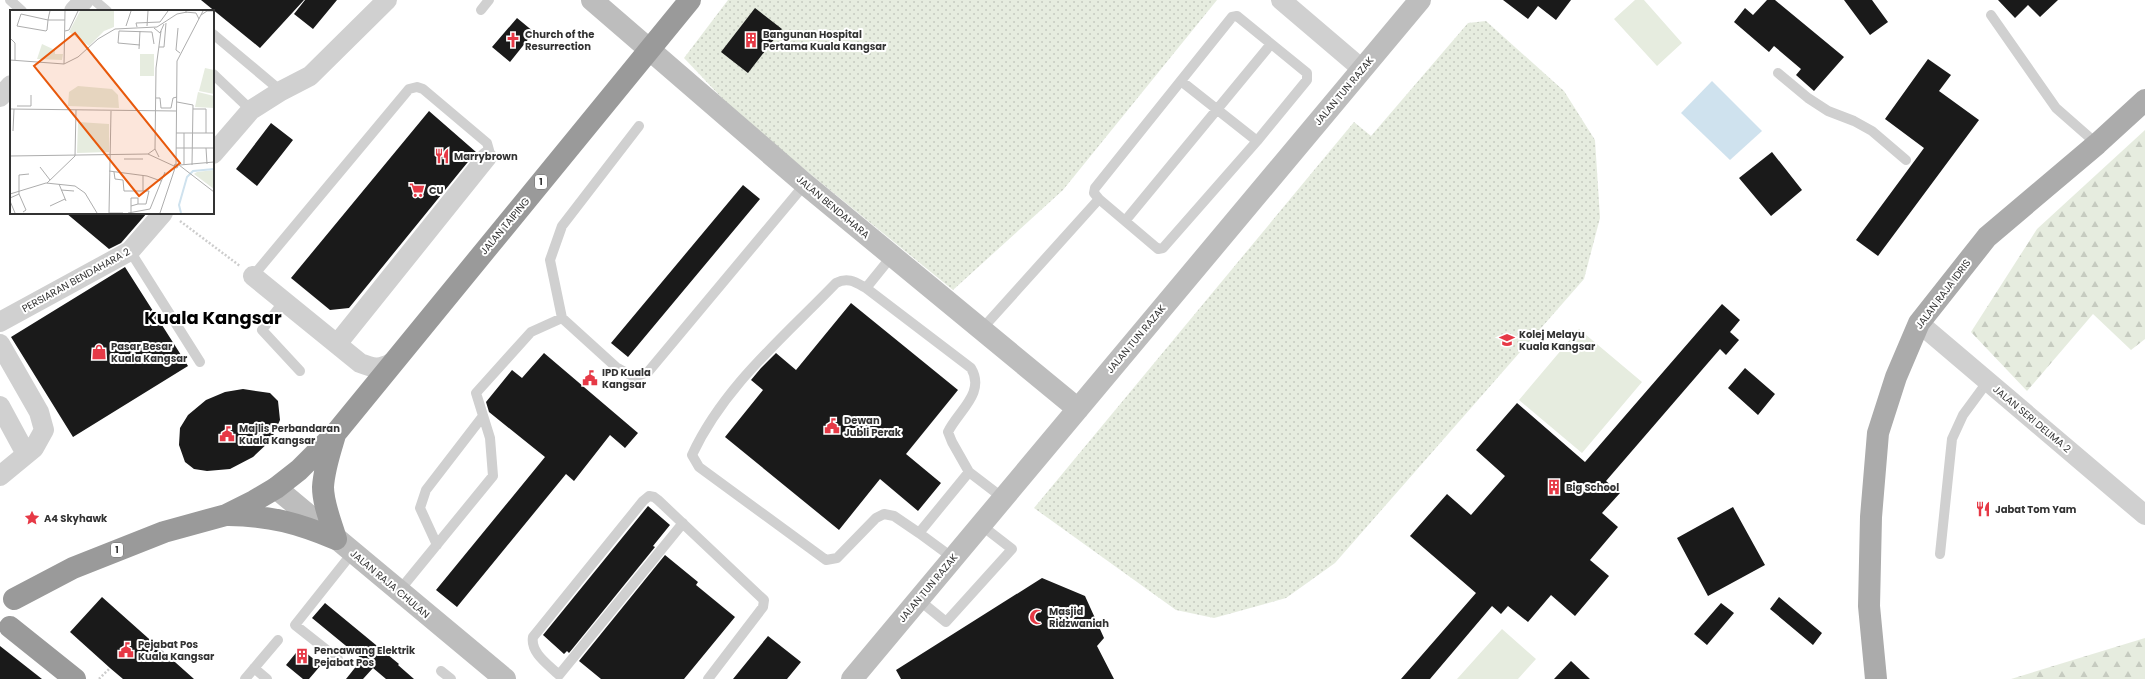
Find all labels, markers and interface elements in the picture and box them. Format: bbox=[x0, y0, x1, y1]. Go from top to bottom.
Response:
inset map bbox=[10, 10, 214, 214]
place label: Church of the Resurrection bbox=[525, 27, 594, 54]
place label: Bangunan Hospital Pertama Kuala Kangsar bbox=[763, 27, 887, 54]
church icon: Church of the Resurrection bbox=[504, 31, 522, 49]
building icon: Bangunan Hospital Pertama Kuala Kangsar bbox=[742, 31, 760, 49]
street label: JALAN TUN RAZAK bbox=[1311, 53, 1377, 129]
restaurant icon: Marrybrown bbox=[433, 147, 451, 165]
place label: Marrybrown bbox=[454, 149, 518, 164]
street label: JALAN BENDAHARA bbox=[793, 172, 873, 242]
road number: 1 bbox=[535, 175, 547, 189]
supermarket icon: CU bbox=[408, 181, 426, 199]
place label: CU bbox=[429, 183, 444, 198]
street label: JALAN TAIPING bbox=[477, 194, 534, 258]
street label: PERSIARAN BENDAHARA 2 bbox=[19, 244, 133, 316]
street label: JALAN RAJA IDRIS bbox=[1912, 256, 1974, 332]
street label: JALAN TUN RAZAK bbox=[1103, 301, 1169, 377]
district label: Kuala Kangsar bbox=[144, 305, 282, 330]
place label: Kolej Melayu Kuala Kangsar bbox=[1519, 327, 1596, 354]
school or university icon: Kolej Melayu Kuala Kangsar bbox=[1498, 331, 1516, 349]
place label: Pasar Besar Kuala Kangsar bbox=[111, 339, 188, 366]
shop icon: Pasar Besar Kuala Kangsar bbox=[90, 343, 108, 361]
place label: IPD Kuala Kangsar bbox=[602, 365, 651, 392]
public building icon: IPD Kuala Kangsar bbox=[581, 369, 599, 387]
street label: JALAN SERI DELIMA 2 bbox=[1990, 382, 2074, 456]
place label: Dewan Jubli Perak bbox=[844, 413, 902, 440]
public building icon: Dewan Jubli Perak bbox=[823, 417, 841, 435]
place label: Majlis Perbandaran Kuala Kangsar bbox=[239, 421, 340, 448]
public building icon: Majlis Perbandaran Kuala Kangsar bbox=[218, 425, 236, 443]
building icon: Big School bbox=[1545, 478, 1563, 496]
place label: Big School bbox=[1566, 480, 1619, 495]
restaurant icon: Jabat Tom Yam bbox=[1974, 500, 1992, 518]
place label: Jabat Tom Yam bbox=[1995, 502, 2077, 517]
place icon: A4 Skyhawk bbox=[23, 509, 41, 527]
place label: A4 Skyhawk bbox=[44, 511, 108, 526]
road number: 1 bbox=[111, 543, 123, 557]
street label: JALAN RAJA CHULAN bbox=[347, 546, 433, 622]
street label: JALAN TUN RAZAK bbox=[895, 550, 961, 626]
place label: Masjid Ridzwaniah bbox=[1049, 604, 1109, 631]
mosque icon: Masjid Ridzwaniah bbox=[1028, 608, 1046, 626]
place label: Pejabat Pos Kuala Kangsar bbox=[138, 637, 215, 664]
public building icon: Pejabat Pos Kuala Kangsar bbox=[117, 641, 135, 659]
place label: Pencawang Elektrik Pejabat Pos bbox=[314, 643, 416, 670]
building icon: Pencawang Elektrik Pejabat Pos bbox=[293, 647, 311, 665]

